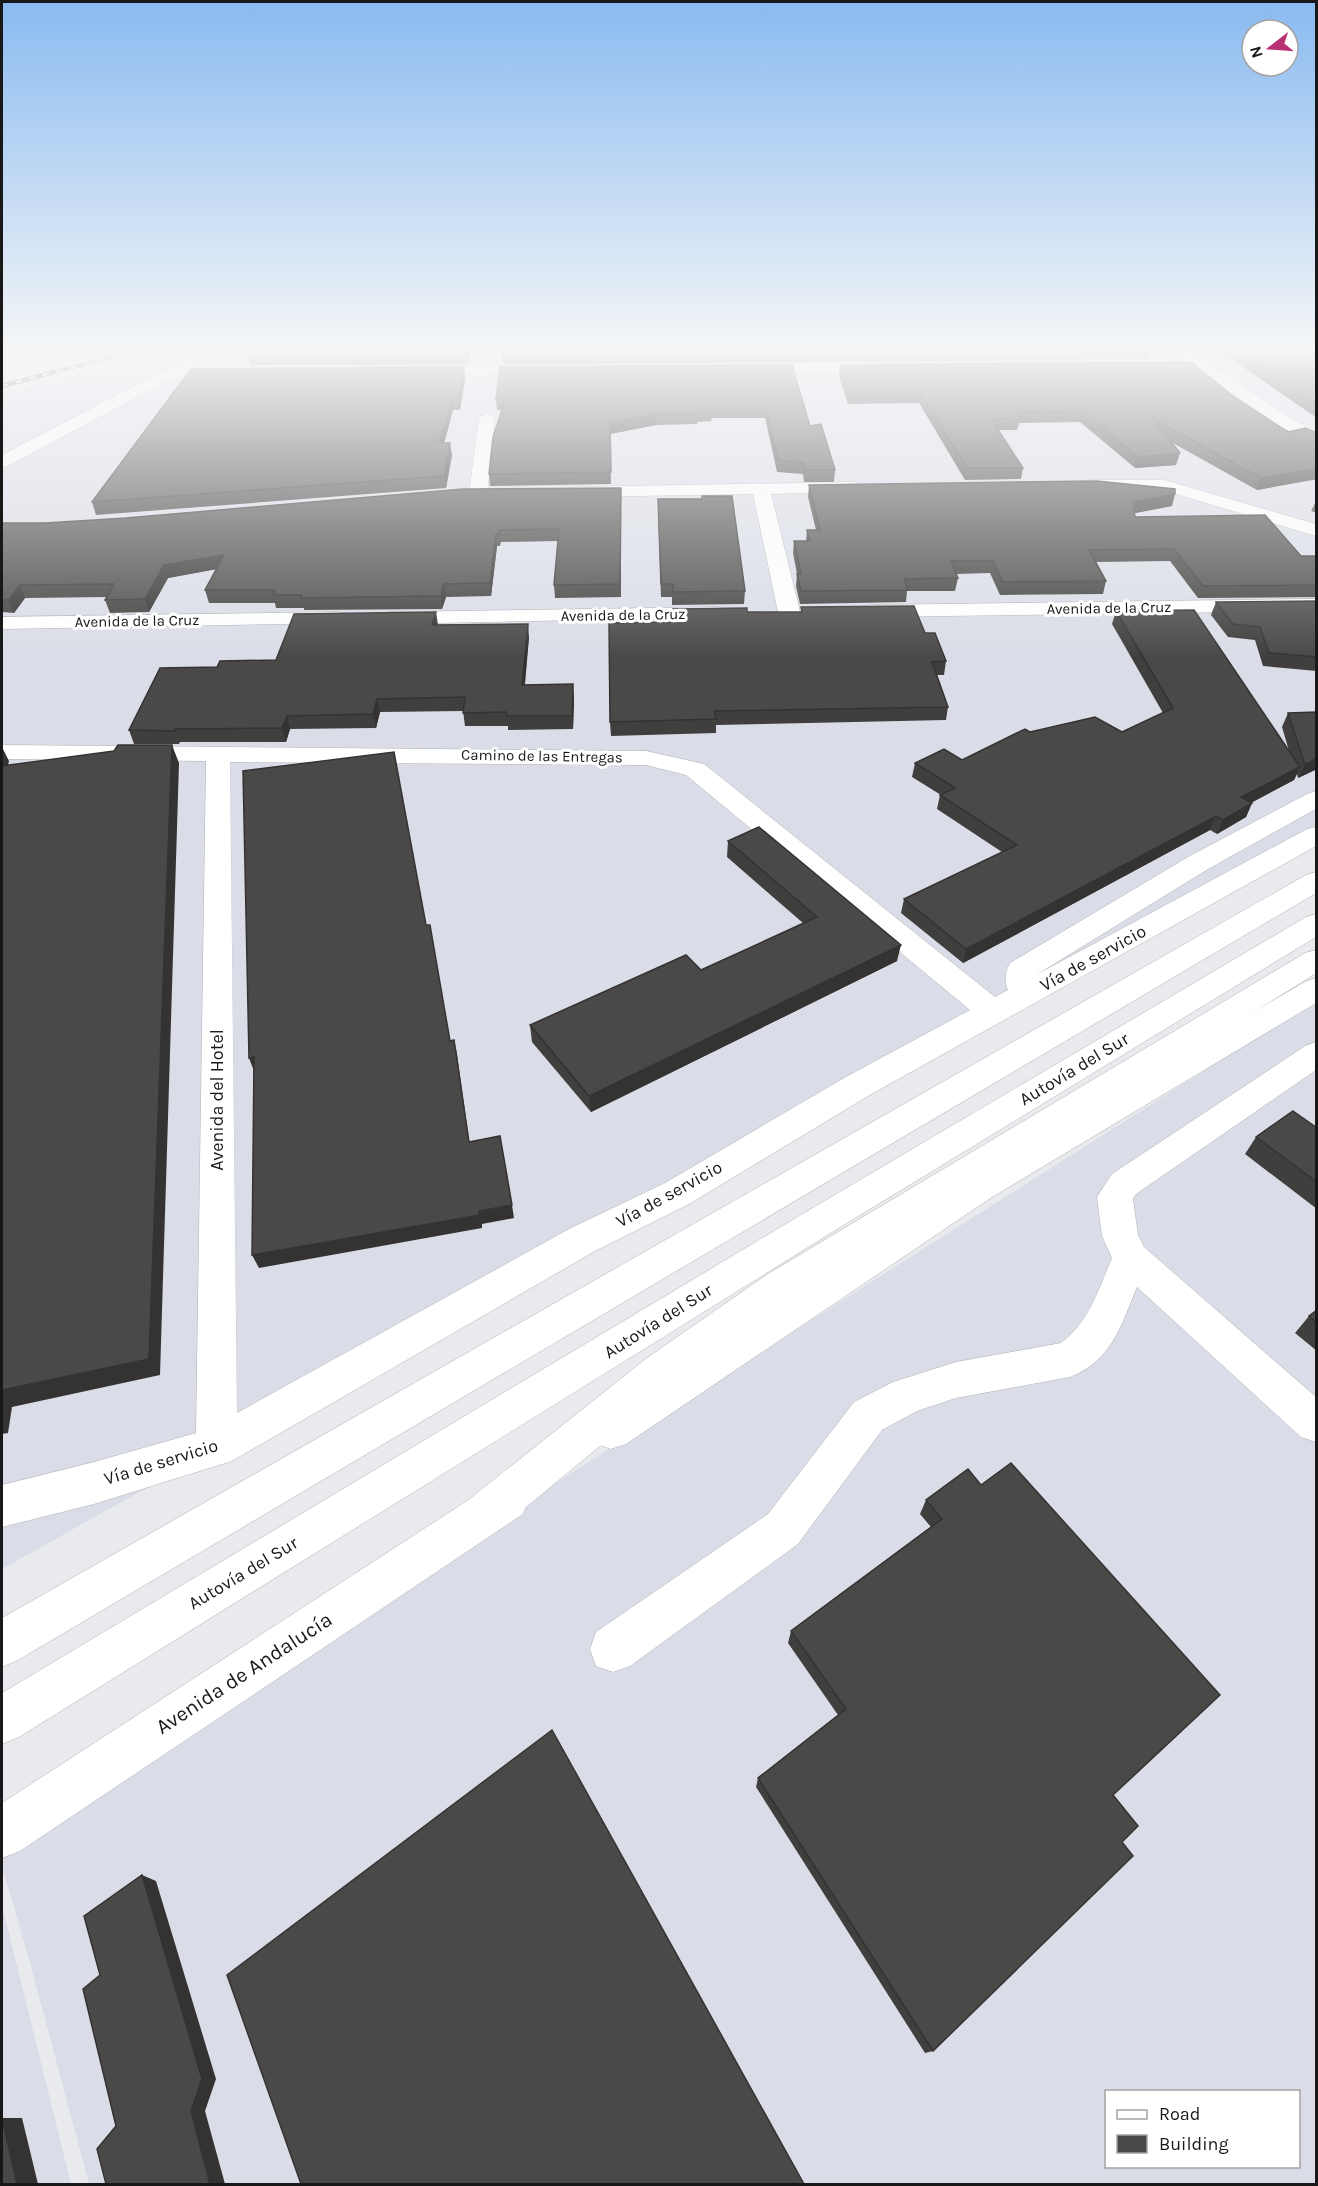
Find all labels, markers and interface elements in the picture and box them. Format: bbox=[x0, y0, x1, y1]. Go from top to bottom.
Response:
north arrow bbox=[1240, 18, 1300, 78]
text: N bbox=[1245, 44, 1267, 61]
street label: Avenida de la Cruz bbox=[1046, 598, 1172, 618]
street label: Avenida de la Cruz bbox=[560, 605, 686, 625]
street label: Avenida de la Cruz bbox=[74, 611, 200, 631]
street label: Camino de las Entregas bbox=[461, 746, 623, 766]
street label: Vía de servicio bbox=[1036, 920, 1150, 996]
street label: Autovía del Sur bbox=[1015, 1027, 1133, 1110]
street label: Avenida del Hotel bbox=[206, 1029, 228, 1171]
street label: Vía de servicio bbox=[612, 1156, 726, 1232]
street label: Autovía del Sur bbox=[600, 1279, 717, 1363]
street label: Vía de servicio bbox=[101, 1434, 221, 1490]
street label: Autovía del Sur bbox=[184, 1531, 302, 1614]
street label: Avenida de Andalucía bbox=[151, 1607, 337, 1739]
legend bbox=[1105, 2090, 1300, 2168]
text: Road bbox=[1159, 2103, 1200, 2125]
text: Building bbox=[1159, 2133, 1229, 2155]

